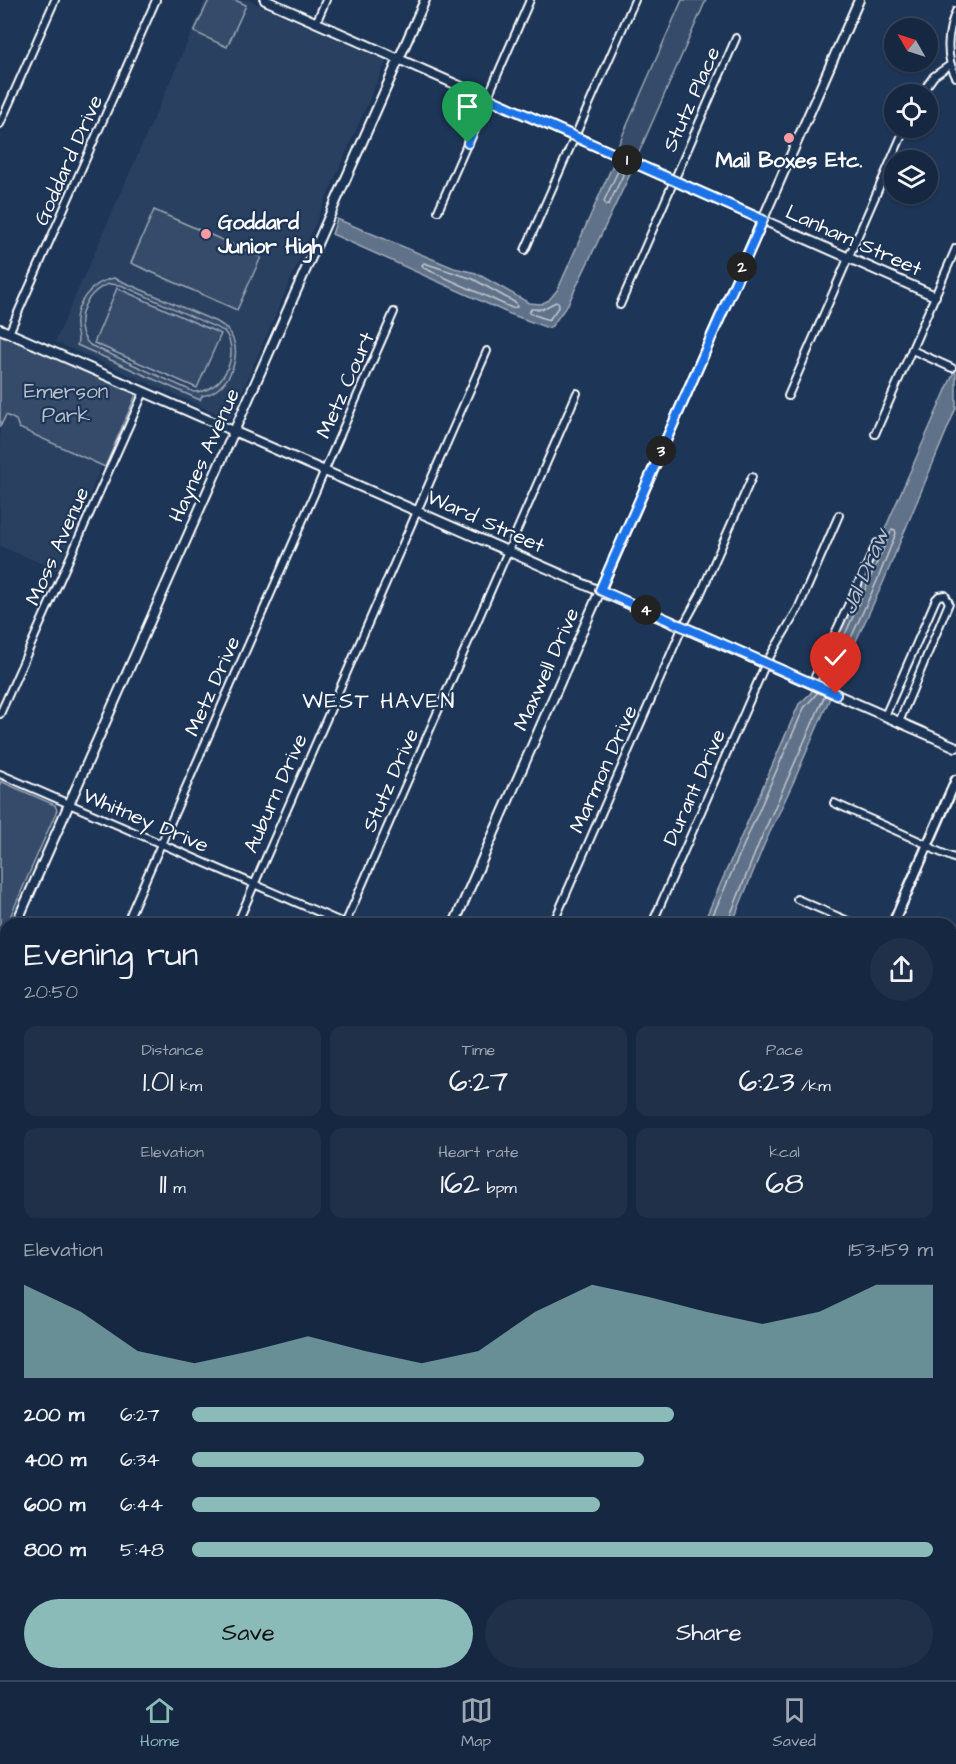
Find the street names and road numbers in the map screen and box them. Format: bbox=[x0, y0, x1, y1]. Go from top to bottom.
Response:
street label: Stutz Place bbox=[655, 42, 727, 156]
street label: Goddard Drive bbox=[27, 90, 110, 230]
street label: Lanham Street bbox=[781, 197, 927, 284]
street label: Metz Court bbox=[309, 327, 382, 443]
street label: Haynes Avenue bbox=[162, 384, 249, 528]
street label: Moss Avenue bbox=[18, 482, 97, 610]
street label: Ward Street bbox=[422, 483, 550, 561]
street label: Maxwell Drive bbox=[506, 603, 587, 735]
street label: Metz Drive bbox=[178, 632, 247, 741]
street label: Marmon Drive bbox=[562, 701, 645, 838]
street label: Stutz Drive bbox=[355, 724, 426, 837]
street label: Durant Drive bbox=[656, 724, 733, 850]
street label: Auburn Drive bbox=[236, 729, 315, 857]
street label: Whitney Drive bbox=[78, 781, 213, 862]

